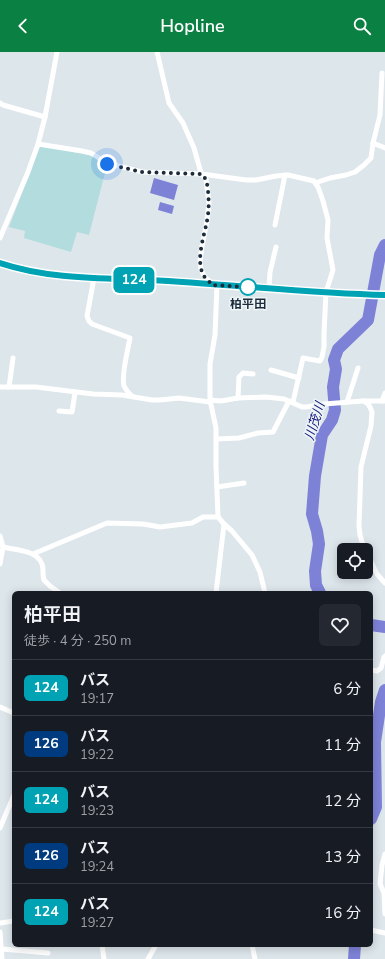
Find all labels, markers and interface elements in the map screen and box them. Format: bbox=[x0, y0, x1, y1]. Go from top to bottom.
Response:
text: Hopline bbox=[160, 14, 225, 38]
icon: back bbox=[12, 15, 34, 37]
icon: search bbox=[351, 15, 373, 37]
your location bbox=[97, 154, 117, 174]
line badge: 124 bbox=[111, 267, 157, 293]
text: 124 bbox=[121, 270, 147, 289]
marker: 柏平田 bbox=[239, 278, 257, 296]
place label: 柏平田 bbox=[230, 296, 266, 312]
water label: 川茂川 bbox=[301, 398, 330, 443]
map controls bbox=[337, 543, 373, 579]
button: locate bbox=[337, 543, 373, 579]
text: 柏平田 bbox=[24, 602, 81, 628]
button: heart bbox=[319, 604, 361, 646]
text: 徒歩 · 4 分 · 250 m bbox=[24, 632, 131, 650]
text: バス bbox=[80, 670, 110, 690]
text: 124 bbox=[33, 678, 59, 697]
text: 6 分 bbox=[333, 679, 361, 699]
text: 19:17 bbox=[80, 690, 114, 708]
text: バス bbox=[80, 726, 110, 746]
text: 126 bbox=[33, 734, 59, 753]
text: 11 分 bbox=[324, 735, 361, 755]
text: 19:22 bbox=[80, 746, 114, 764]
text: バス bbox=[80, 782, 110, 802]
text: 124 bbox=[33, 790, 59, 809]
text: 12 分 bbox=[324, 791, 361, 811]
text: 19:23 bbox=[80, 802, 114, 820]
text: バス bbox=[80, 838, 110, 858]
text: 126 bbox=[33, 846, 59, 865]
text: 13 分 bbox=[324, 847, 361, 867]
text: 19:24 bbox=[80, 858, 114, 876]
text: バス bbox=[80, 894, 110, 914]
text: 124 bbox=[33, 902, 59, 921]
text: 16 分 bbox=[324, 903, 361, 923]
text: 19:27 bbox=[80, 914, 114, 932]

